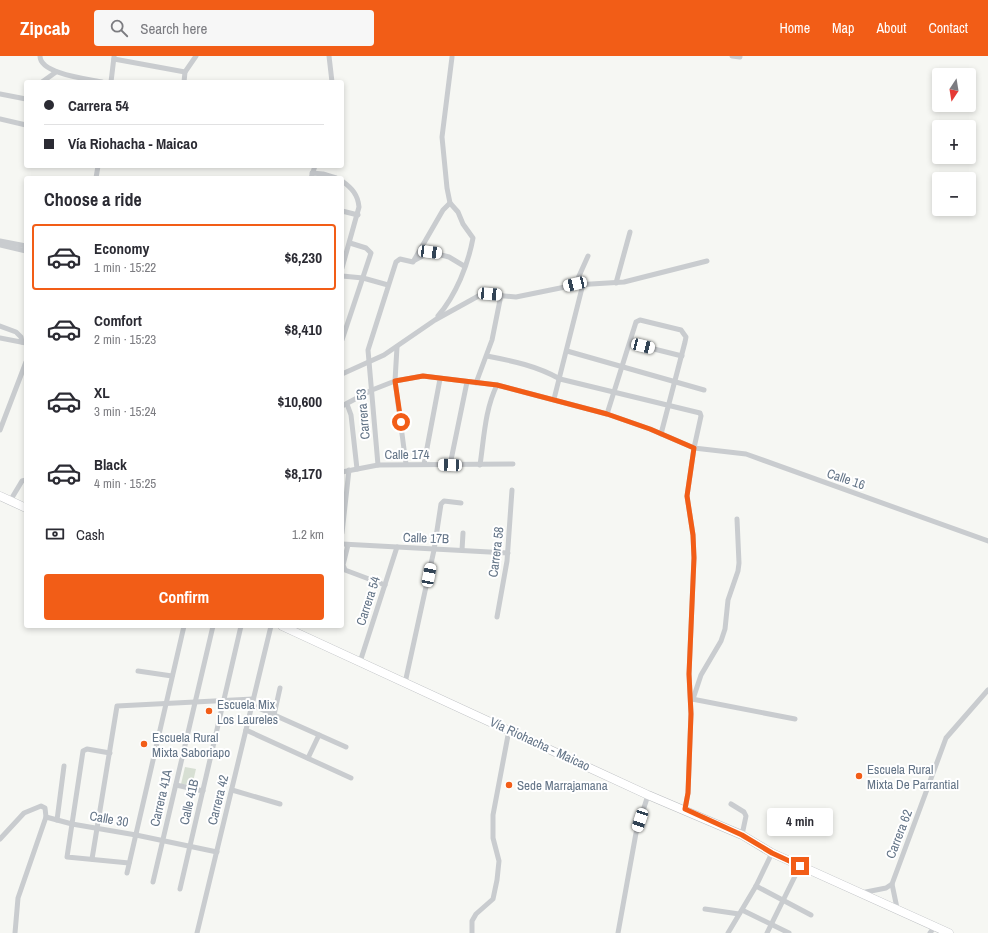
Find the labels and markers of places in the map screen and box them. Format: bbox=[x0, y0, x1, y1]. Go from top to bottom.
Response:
place label: Escuela Mix Los Laureles bbox=[217, 696, 278, 728]
marker: Escuela Mix Los Laureles bbox=[204, 706, 214, 716]
place label: Escuela Rural Mixta Saboriapo bbox=[152, 729, 230, 761]
marker: Escuela Rural Mixta Saboriapo bbox=[139, 739, 149, 749]
place label: Escuela Rural Mixta De Parrantial bbox=[867, 761, 959, 793]
marker: Escuela Rural Mixta De Parrantial bbox=[854, 771, 864, 781]
place label: Sede Marrajamana bbox=[517, 777, 608, 794]
marker: Sede Marrajamana bbox=[504, 780, 514, 790]

